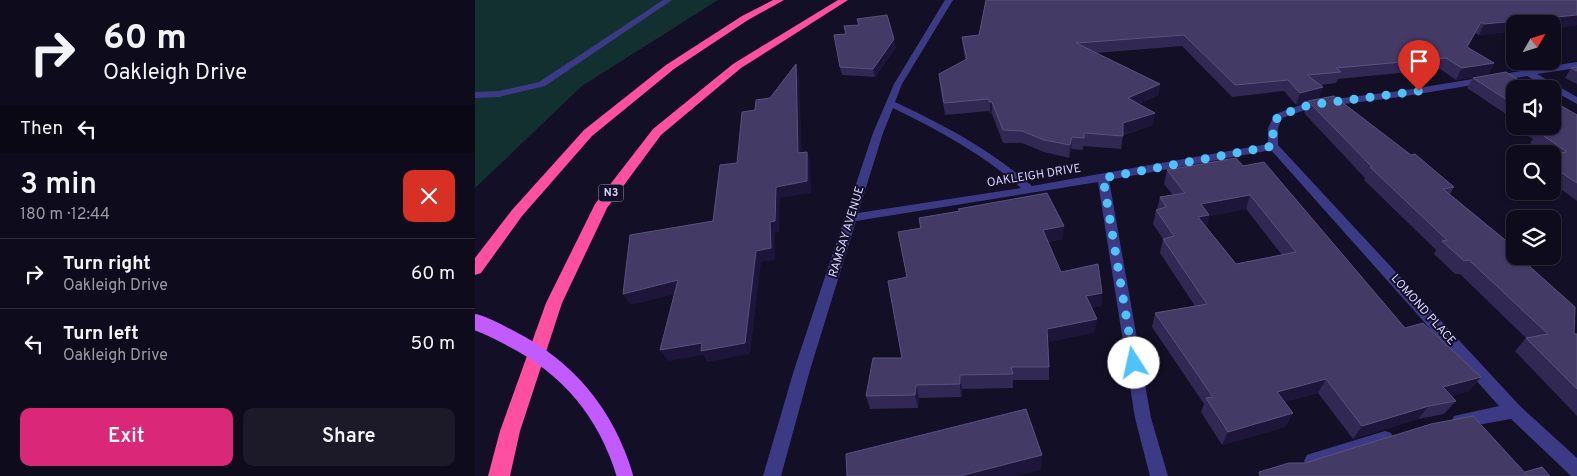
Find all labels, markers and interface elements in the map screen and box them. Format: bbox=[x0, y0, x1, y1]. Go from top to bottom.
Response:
north arrow bbox=[1506, 15, 1561, 70]
map controls bbox=[1506, 15, 1561, 265]
text: 60 m bbox=[103, 17, 187, 61]
icon: right bbox=[20, 20, 85, 85]
pin bbox=[1398, 40, 1440, 91]
icon: arrive bbox=[1405, 47, 1433, 75]
text: Oakleigh Drive bbox=[103, 60, 247, 87]
button: sound bbox=[1506, 80, 1561, 135]
icon: left bbox=[73, 115, 101, 143]
text: Then bbox=[20, 117, 63, 141]
button: search bbox=[1506, 145, 1561, 200]
street label: OAKLEIGH DRIVE bbox=[986, 161, 1082, 191]
text: 3 min bbox=[20, 167, 97, 204]
button: close bbox=[403, 170, 455, 222]
road number: N3 bbox=[599, 184, 623, 202]
street label: RAMSAY AVENUE bbox=[826, 185, 868, 279]
text: 180 m · 12:44 bbox=[20, 205, 110, 225]
button: layers bbox=[1506, 210, 1561, 265]
text: Turn right bbox=[63, 252, 151, 276]
icon: right bbox=[20, 260, 48, 288]
text: 60 m bbox=[411, 262, 455, 286]
street label: LOMOND PLACE bbox=[1387, 271, 1459, 349]
text: Oakleigh Drive bbox=[63, 276, 168, 296]
text: Turn left bbox=[63, 322, 139, 346]
icon: left bbox=[20, 330, 48, 358]
text: 50 m bbox=[410, 332, 455, 356]
position arrow bbox=[1107, 336, 1159, 388]
text: Oakleigh Drive bbox=[63, 346, 168, 366]
button: Exit bbox=[20, 408, 233, 466]
button: Share bbox=[243, 408, 455, 466]

